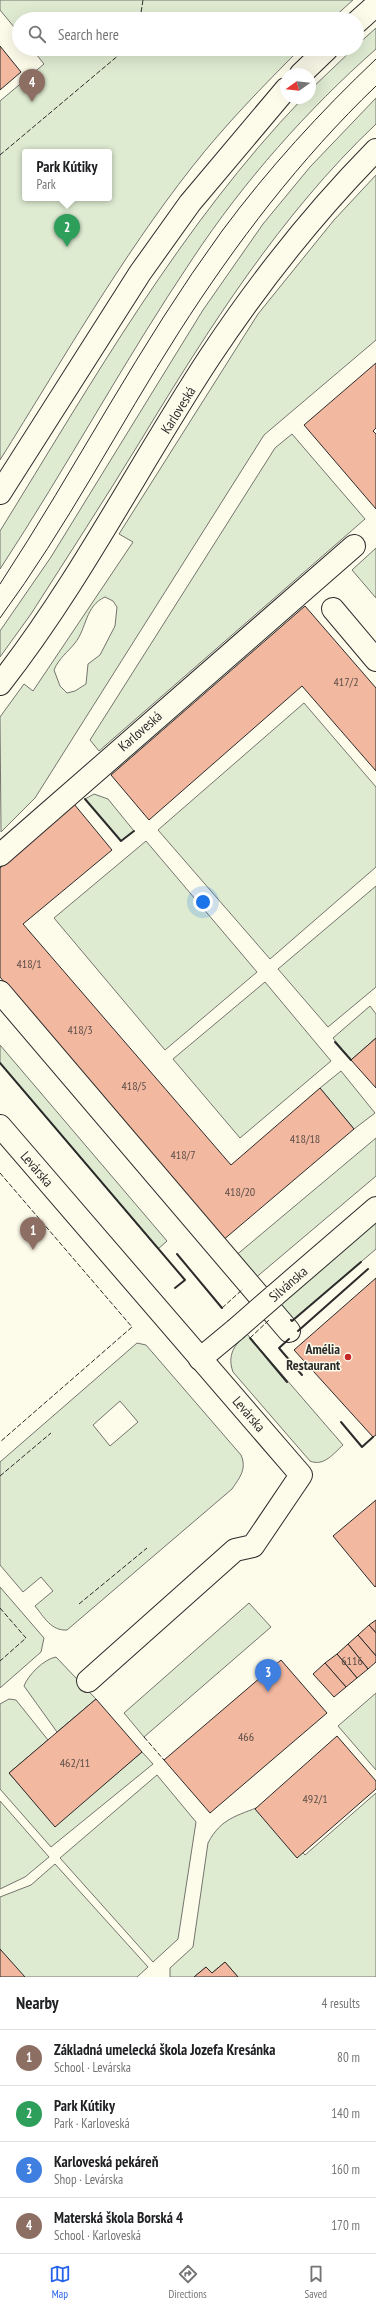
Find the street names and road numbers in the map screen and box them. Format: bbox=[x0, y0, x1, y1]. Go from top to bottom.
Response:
street label: Karloveská bbox=[157, 383, 199, 437]
street label: Karloveská bbox=[114, 707, 166, 755]
street label: Levárska bbox=[17, 1147, 57, 1191]
street label: Silvánska bbox=[265, 1262, 311, 1306]
street label: Levárska bbox=[229, 1392, 269, 1436]

